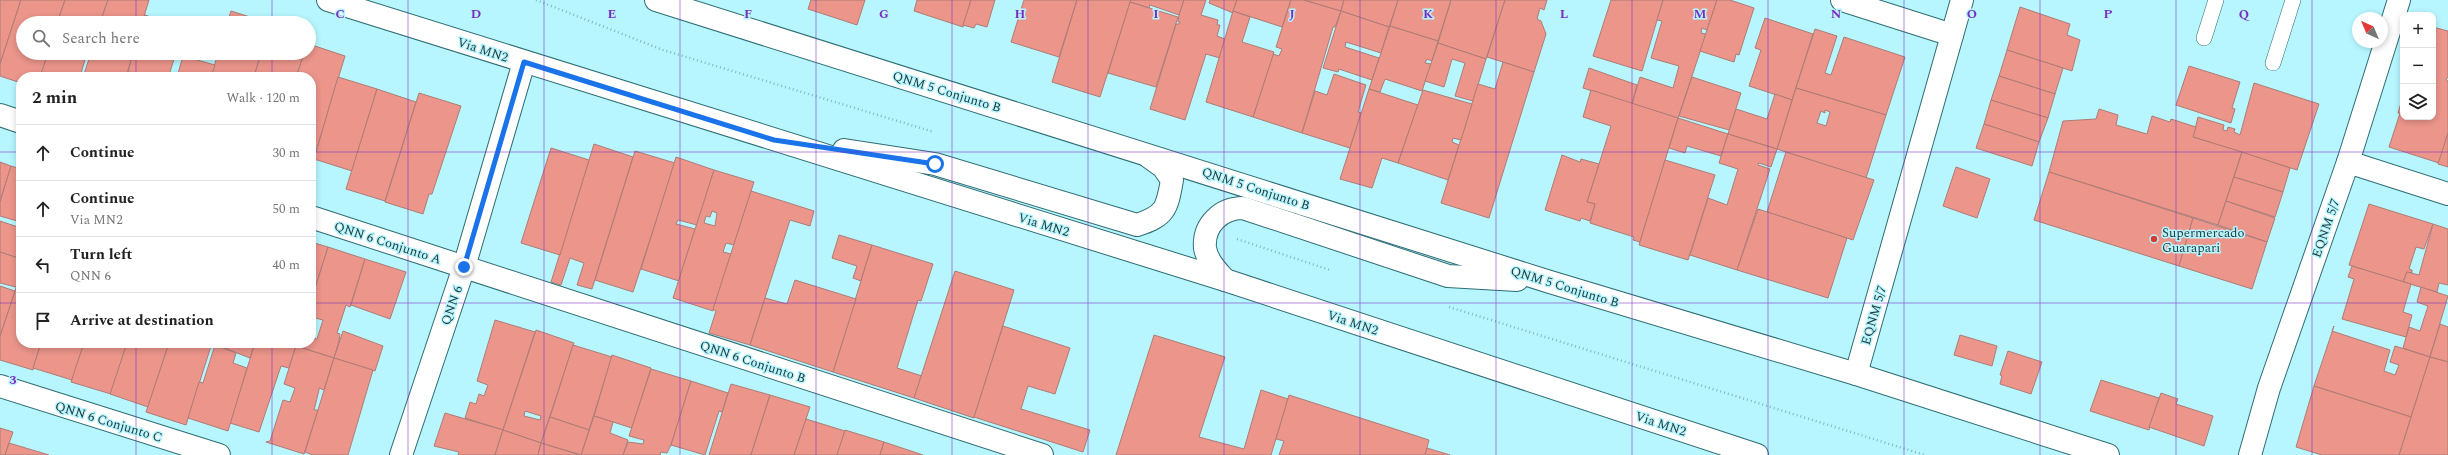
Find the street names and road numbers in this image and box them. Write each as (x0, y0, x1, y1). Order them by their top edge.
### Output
street label: Via MN2 (455, 32, 511, 68)
street label: QNM 5 Conjunto B (890, 66, 1004, 118)
street label: QNM 5 Conjunto B (1199, 162, 1312, 216)
street label: EQNM 5/7 (2307, 196, 2345, 261)
street label: Via MN2 (1016, 208, 1072, 242)
street label: QNN 6 Conjunto A (331, 216, 444, 270)
street label: QNM 5 Conjunto B (1508, 261, 1622, 313)
street label: QNN 6 (436, 282, 468, 328)
street label: EQNM 5/7 (1856, 283, 1892, 348)
street label: Via MN2 (1325, 305, 1381, 341)
street label: QNN 6 Conjunto B (697, 335, 808, 389)
street label: QNN 6 Conjunto C (53, 396, 165, 448)
street label: Via MN2 (1633, 406, 1689, 442)

